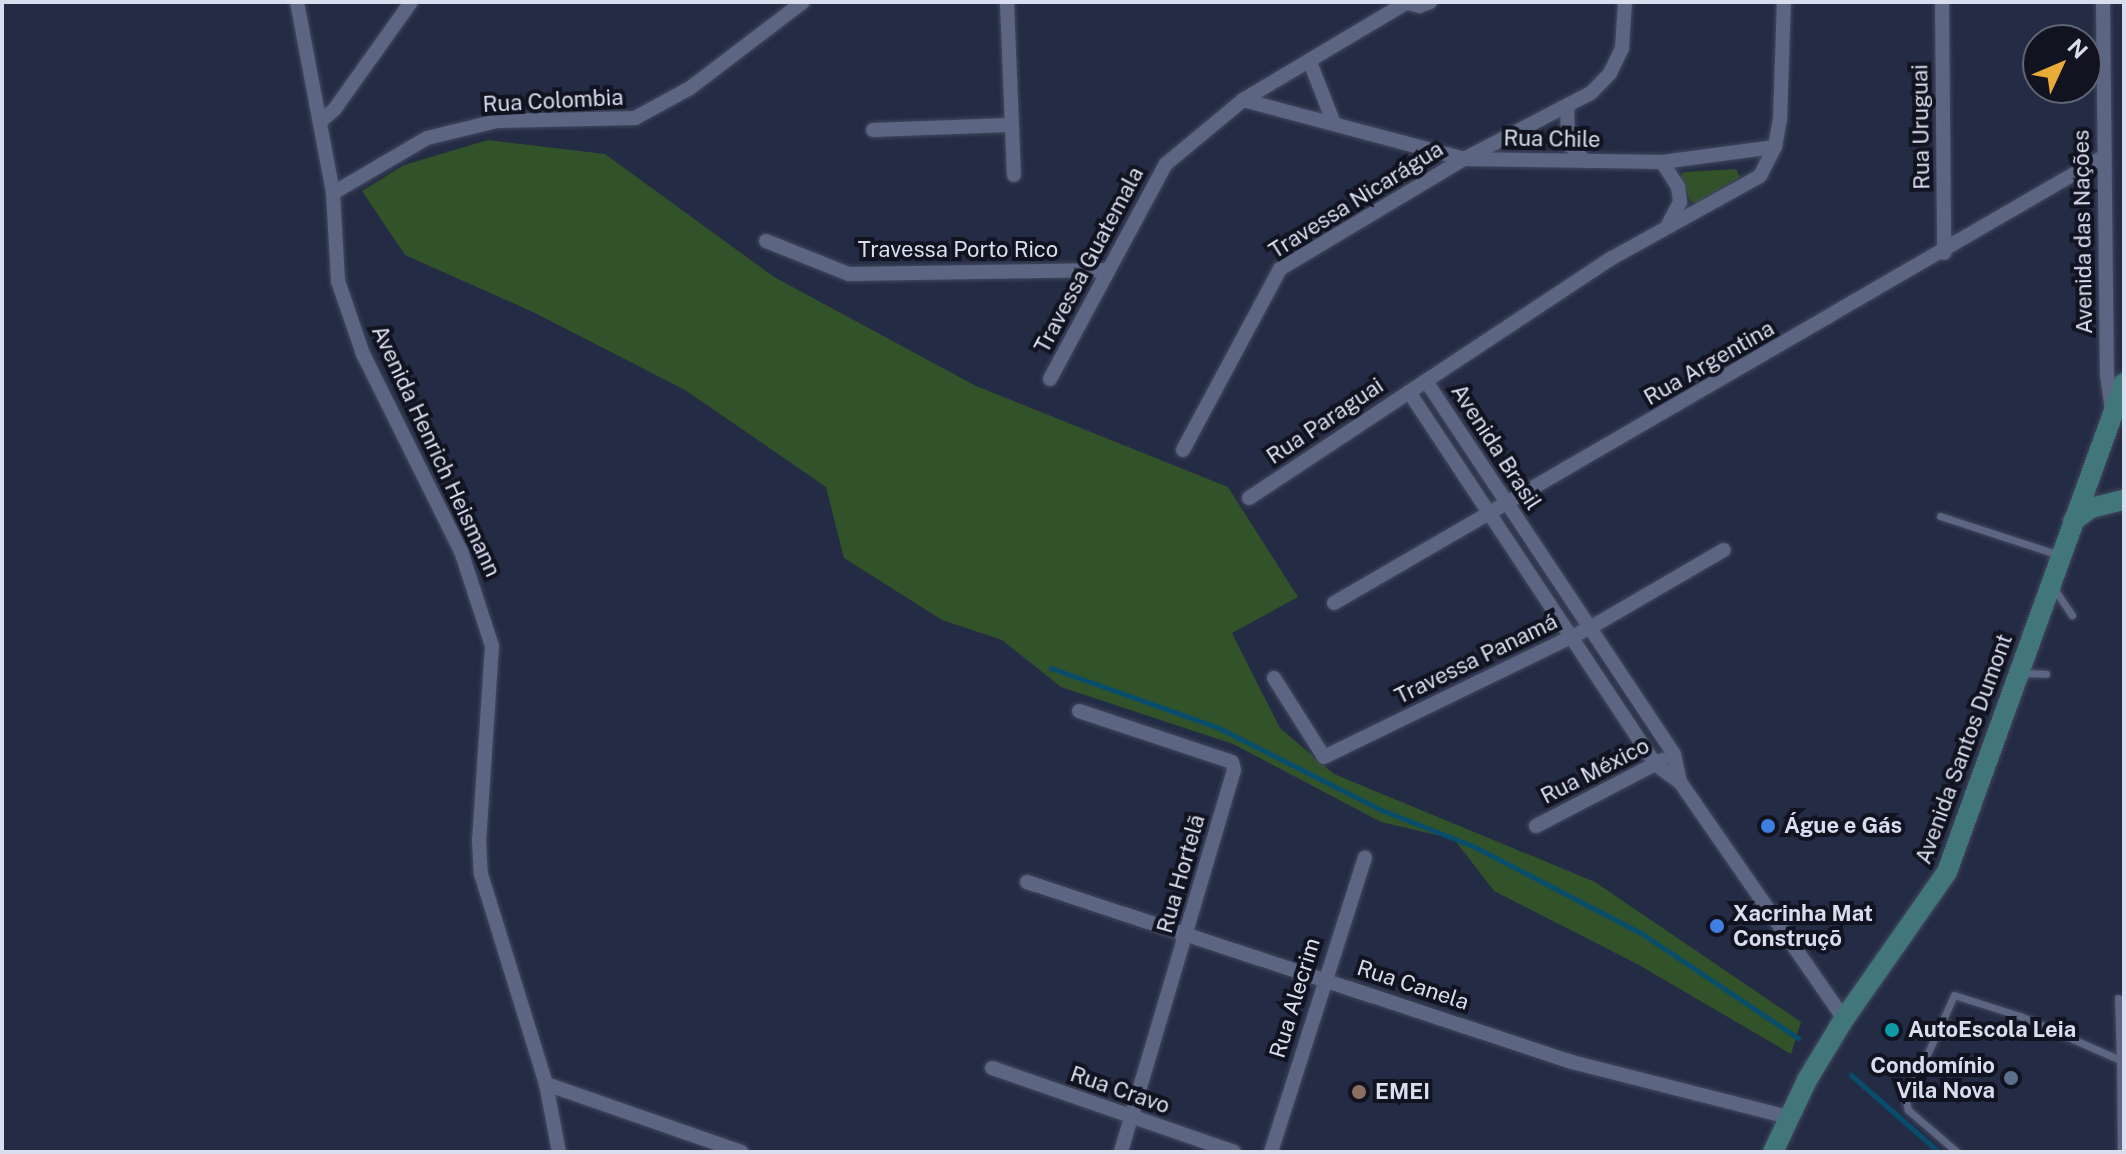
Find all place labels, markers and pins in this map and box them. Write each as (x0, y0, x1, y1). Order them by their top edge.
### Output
place label: Águe e Gás (1784, 813, 1902, 839)
marker: Águe e Gás (1759, 817, 1777, 835)
place label: Xacrinha Mat Construçõ (1733, 900, 1873, 952)
marker: Xacrinha Mat Construçõ (1708, 917, 1726, 935)
place label: AutoEscola Leia (1908, 1017, 2076, 1043)
marker: AutoEscola Leia (1883, 1021, 1901, 1039)
place label: Condomínio Vila Nova (1870, 1052, 1995, 1104)
marker: Condomínio Vila Nova (2002, 1069, 2020, 1087)
place label: EMEI (1375, 1079, 1430, 1105)
marker: EMEI (1350, 1083, 1368, 1101)

